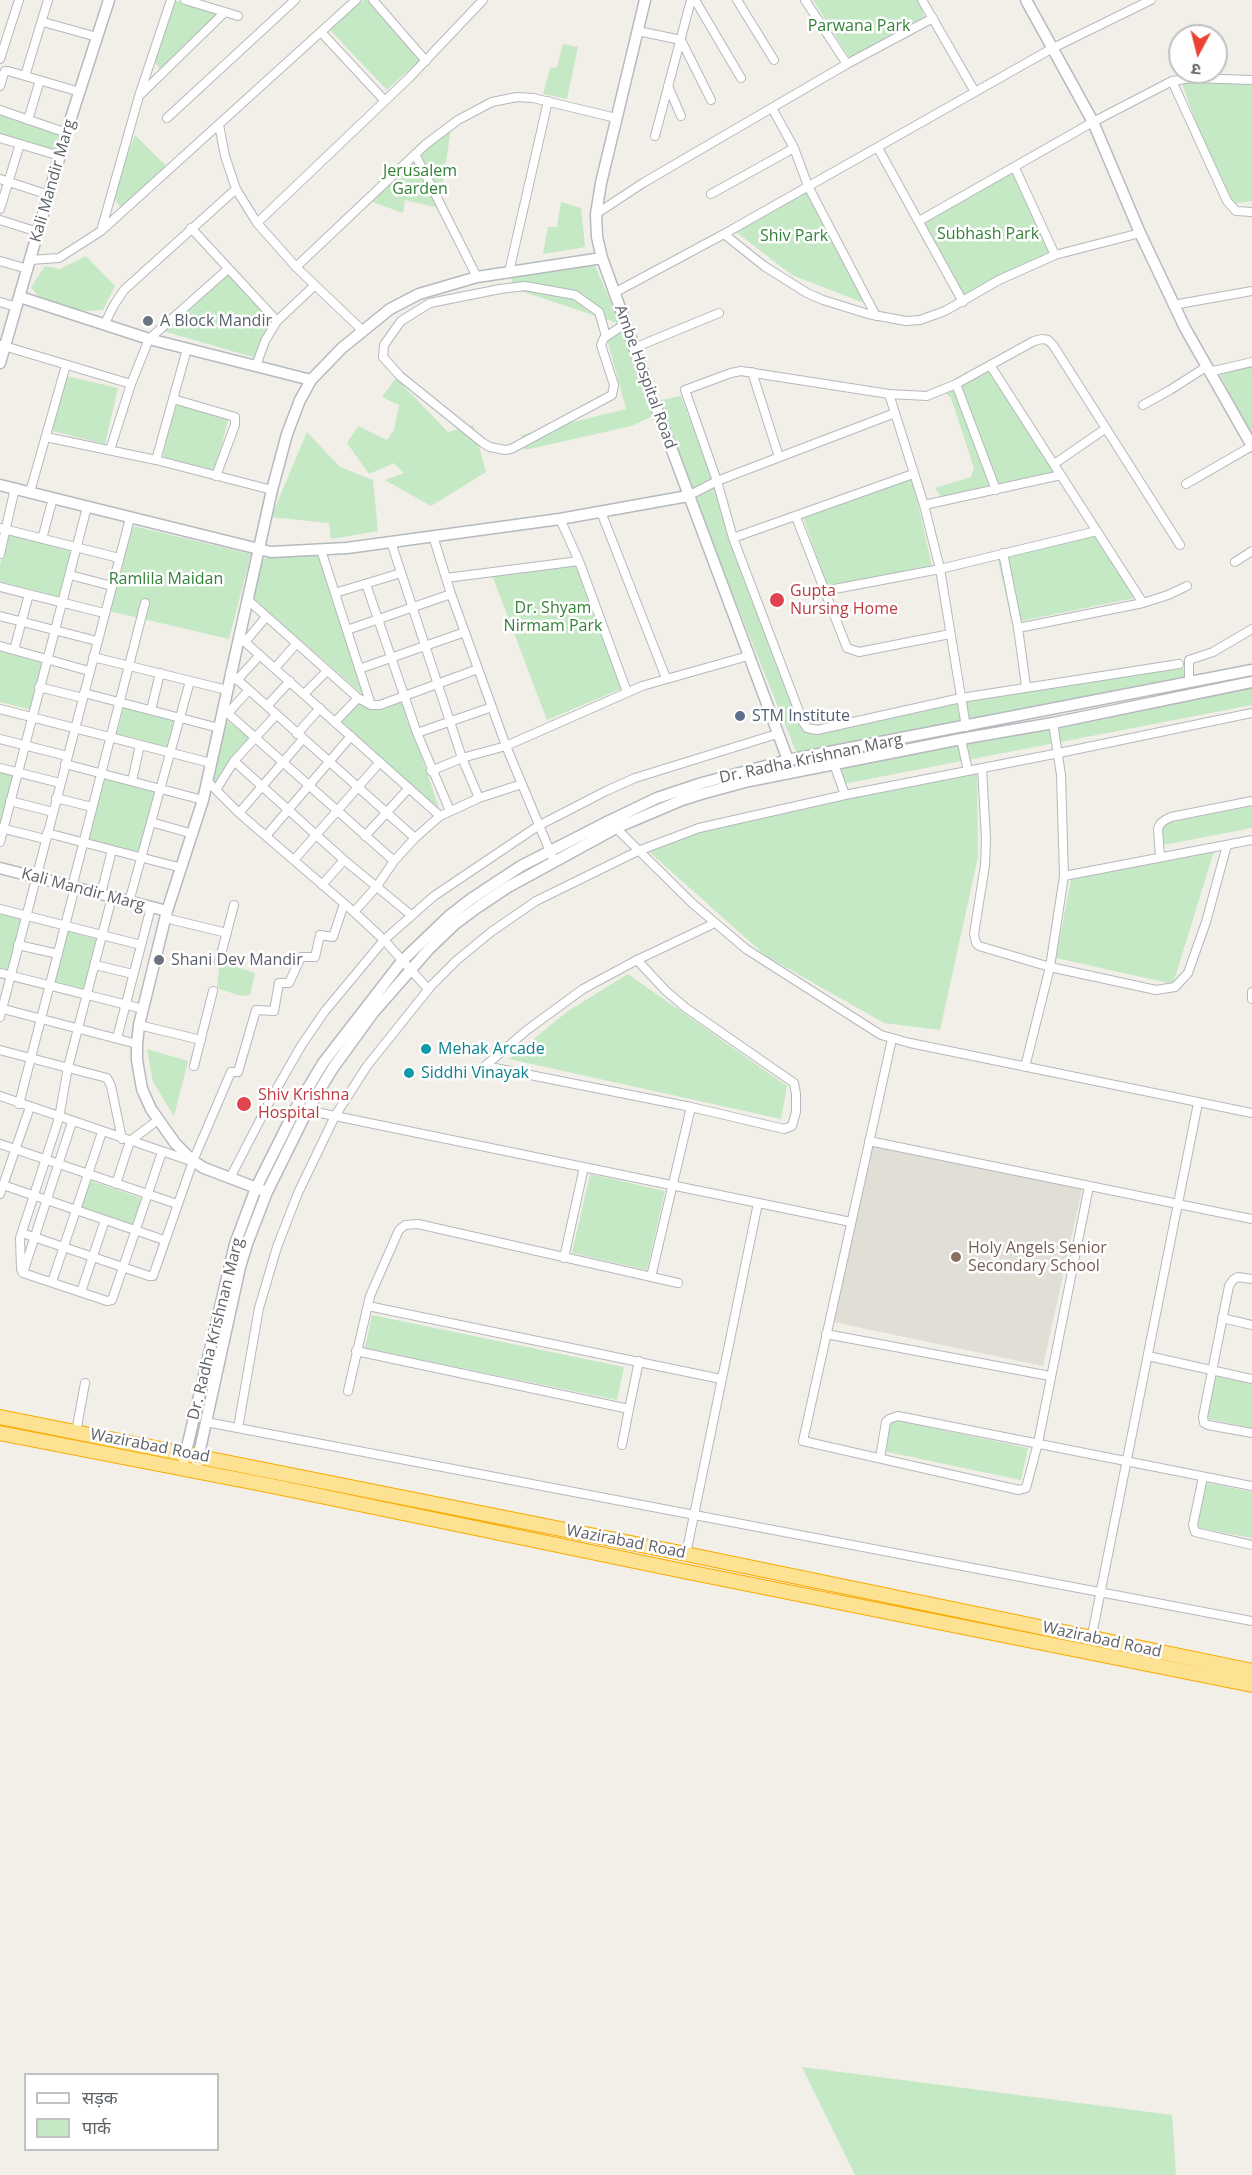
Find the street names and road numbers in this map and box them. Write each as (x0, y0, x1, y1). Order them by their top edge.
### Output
street label: Kali Mandir Marg (26, 117, 80, 245)
street label: Ambe Hospital Road (610, 302, 680, 452)
street label: Dr. Radha Krishnan Marg (718, 730, 904, 788)
street label: Kali Mandir Marg (19, 864, 147, 916)
street label: Dr. Radha Krishnan Marg (184, 1236, 248, 1422)
street label: Wazirabad Road (89, 1425, 211, 1467)
street label: Wazirabad Road (565, 1521, 687, 1563)
street label: Wazirabad Road (1041, 1618, 1163, 1662)

